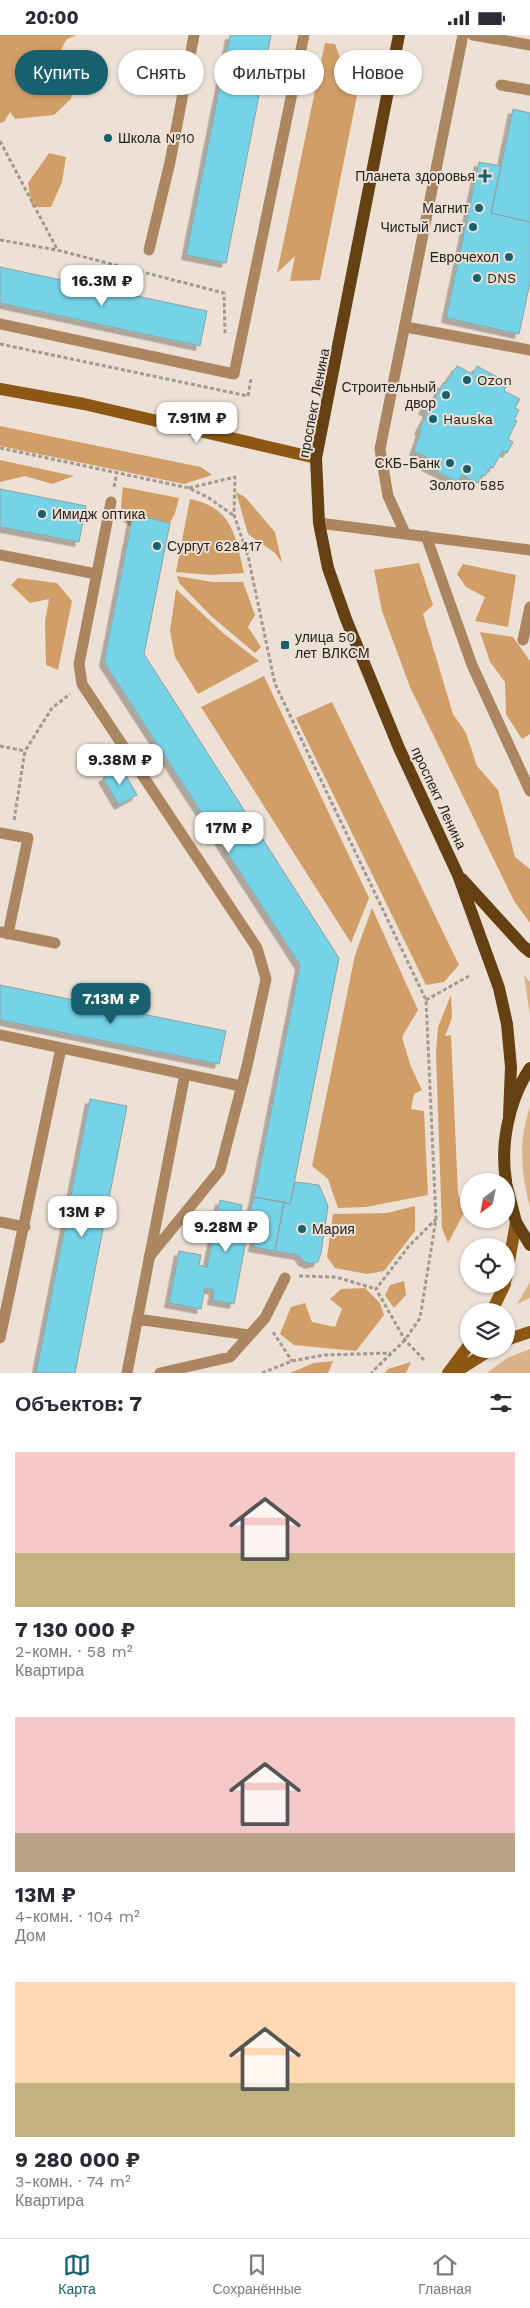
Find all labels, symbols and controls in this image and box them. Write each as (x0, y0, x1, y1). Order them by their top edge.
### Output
text: 20:00 (25, 6, 79, 29)
chip: Купить (15, 50, 108, 95)
chip: Снять (118, 50, 204, 95)
chip: Фильтры (214, 50, 324, 95)
chip: Новое (334, 50, 422, 95)
place label: Школа №10 (118, 130, 195, 146)
marker: Школа №10 (102, 132, 114, 144)
place label: Планета здоровья (355, 168, 475, 184)
marker: Планета здоровья (479, 170, 491, 182)
place label: Магнит (422, 200, 470, 216)
marker: Магнит (473, 202, 485, 214)
place label: Чистый лист (380, 219, 464, 235)
marker: Чистый лист (467, 221, 479, 233)
place label: Еврочехол (430, 249, 499, 265)
marker: Еврочехол (503, 251, 515, 263)
pin: 16.3M ₽ (56, 265, 148, 307)
place label: DNS (487, 270, 516, 286)
text: 16.3M ₽ (71, 271, 133, 290)
marker: DNS (471, 272, 483, 284)
street label: проспект Ленина (296, 347, 332, 459)
place label: Ozon (477, 372, 512, 388)
marker: Ozon (461, 374, 473, 386)
place label: Строительный двор (341, 379, 436, 411)
marker: Строительный двор (440, 389, 452, 401)
pin: 7.91M ₽ (151, 401, 243, 444)
text: 7.91M ₽ (167, 408, 227, 427)
place label: Hauska (443, 411, 493, 427)
marker: Hauska (427, 413, 439, 425)
place label: СКБ-Банк (375, 455, 441, 471)
marker: СКБ-Банк (444, 457, 456, 469)
marker: Золото 585 (461, 463, 473, 475)
place label: Золото 585 (429, 477, 505, 493)
place label: Имидж оптика (52, 506, 146, 522)
marker: Имидж оптика (36, 508, 48, 520)
place label: Сургут 628417 (167, 538, 262, 554)
marker: Сургут 628417 (151, 540, 163, 552)
place label: улица 50 лет ВЛКСМ (295, 629, 370, 661)
marker: улица 50 лет ВЛКСМ (279, 639, 291, 651)
pin: 9.38M ₽ (74, 743, 166, 786)
street label: проспект Ленина (408, 744, 470, 852)
text: 9.38M ₽ (88, 750, 152, 769)
pin: 17M ₽ (194, 811, 264, 854)
text: 17M ₽ (206, 818, 252, 837)
pin: 7.13M ₽ (65, 983, 157, 1025)
text: 7.13M ₽ (82, 989, 140, 1008)
north arrow (460, 1173, 515, 1227)
map controls (460, 1173, 515, 1358)
pin: 13M ₽ (47, 1195, 117, 1238)
text: 13M ₽ (59, 1202, 105, 1221)
pin: 9.28M ₽ (180, 1211, 272, 1253)
text: 9.28M ₽ (194, 1217, 258, 1236)
place label: Мария (312, 1221, 355, 1237)
marker: Мария (296, 1223, 308, 1235)
button: locate (460, 1238, 515, 1293)
button: layers (460, 1303, 515, 1358)
icon: filters (487, 1389, 515, 1417)
text: Объектов: 7 (15, 1391, 142, 1416)
icon: home (220, 1484, 310, 1574)
text: 7 130 000 ₽ (15, 1617, 135, 1642)
text: 2-комн. · 58 m² (15, 1642, 133, 1661)
text: Квартира (15, 1661, 84, 1680)
icon: home (220, 1749, 310, 1839)
text: 13M ₽ (15, 1882, 76, 1907)
text: 4-комн. · 104 m² (15, 1907, 140, 1926)
text: Дом (15, 1926, 46, 1945)
icon: home (220, 2014, 310, 2104)
text: 9 280 000 ₽ (15, 2147, 140, 2172)
text: 3-комн. · 74 m² (15, 2172, 131, 2191)
text: Квартира (15, 2191, 84, 2210)
tab: Карта (58, 2251, 96, 2297)
tab: Сохранённые (213, 2251, 302, 2297)
tab: Главная (418, 2251, 472, 2297)

